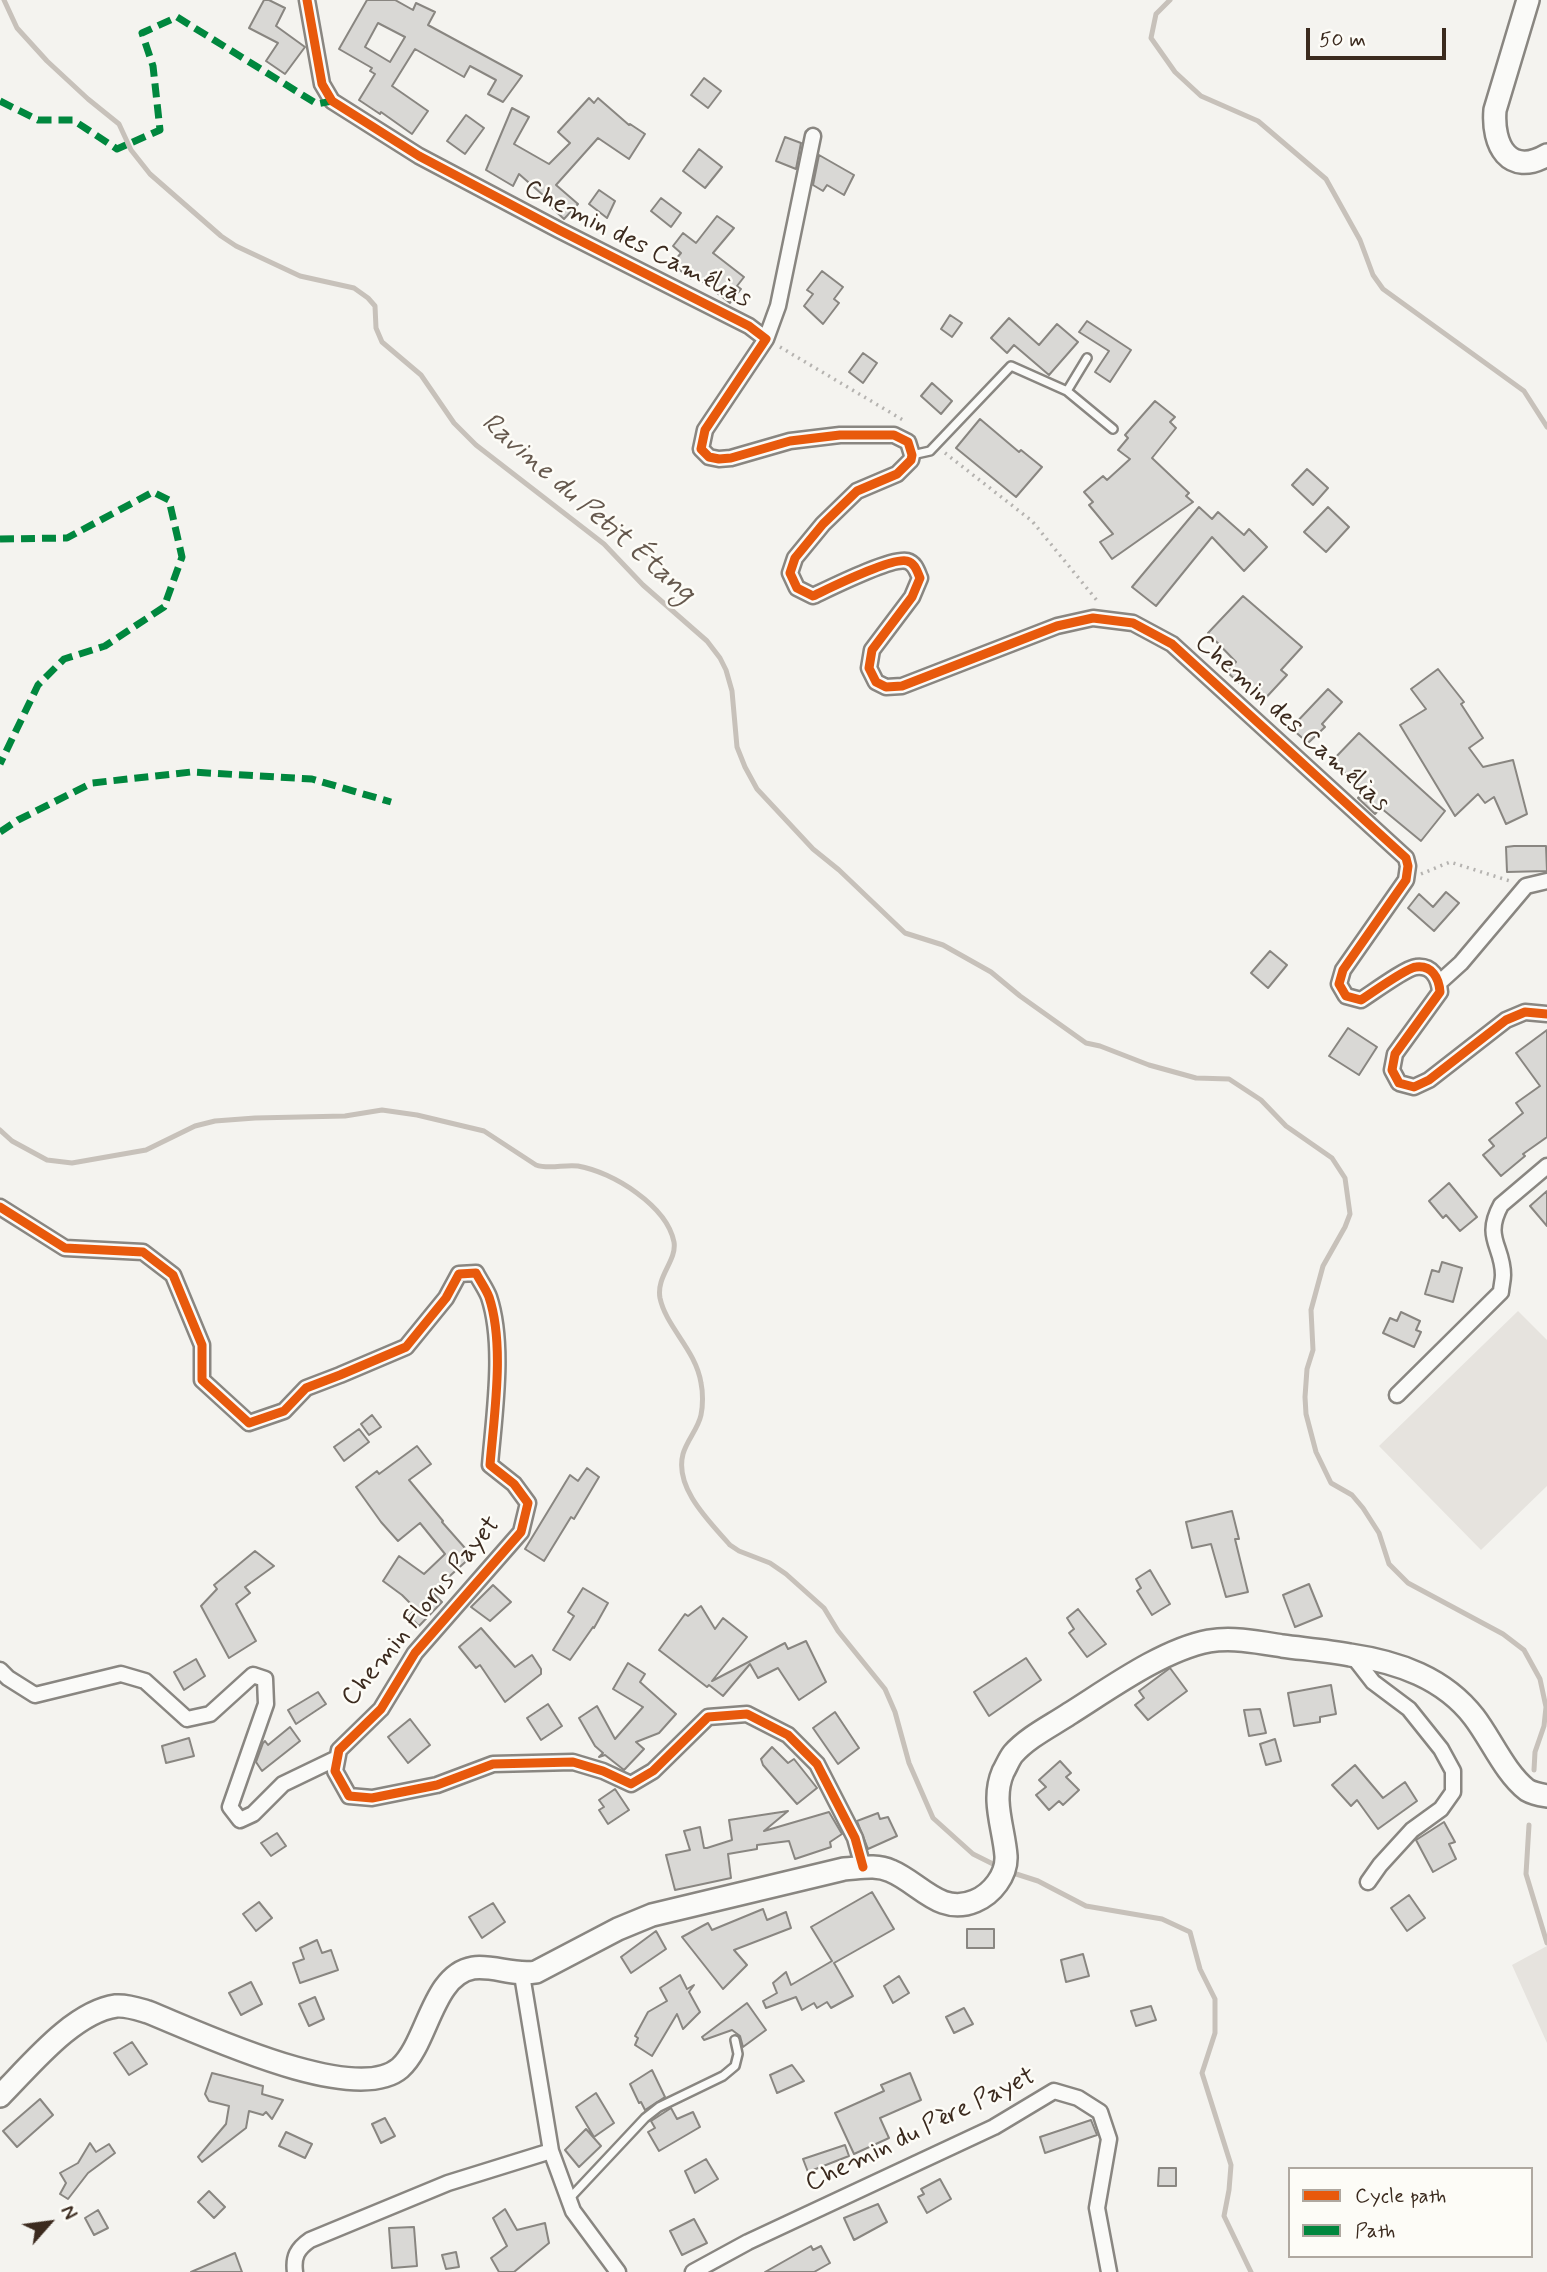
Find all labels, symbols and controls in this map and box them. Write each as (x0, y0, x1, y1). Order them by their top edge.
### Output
scale bar (1309, 14, 1449, 58)
text: 50 m (1319, 26, 1366, 54)
street label: Chemin des Camélias (518, 174, 756, 316)
water label: Ravine du Petit Étang (473, 407, 701, 611)
street label: Chemin des Camélias (1187, 628, 1395, 820)
street label: Chemin Florus Payet (336, 1511, 508, 1713)
street label: Chemin du Père Payet (801, 2062, 1041, 2200)
legend (1288, 2167, 1533, 2258)
text: Cycle path (1355, 2182, 1446, 2210)
north arrow (14, 2188, 84, 2258)
text: N (54, 2201, 82, 2224)
text: Path (1355, 2217, 1395, 2245)

